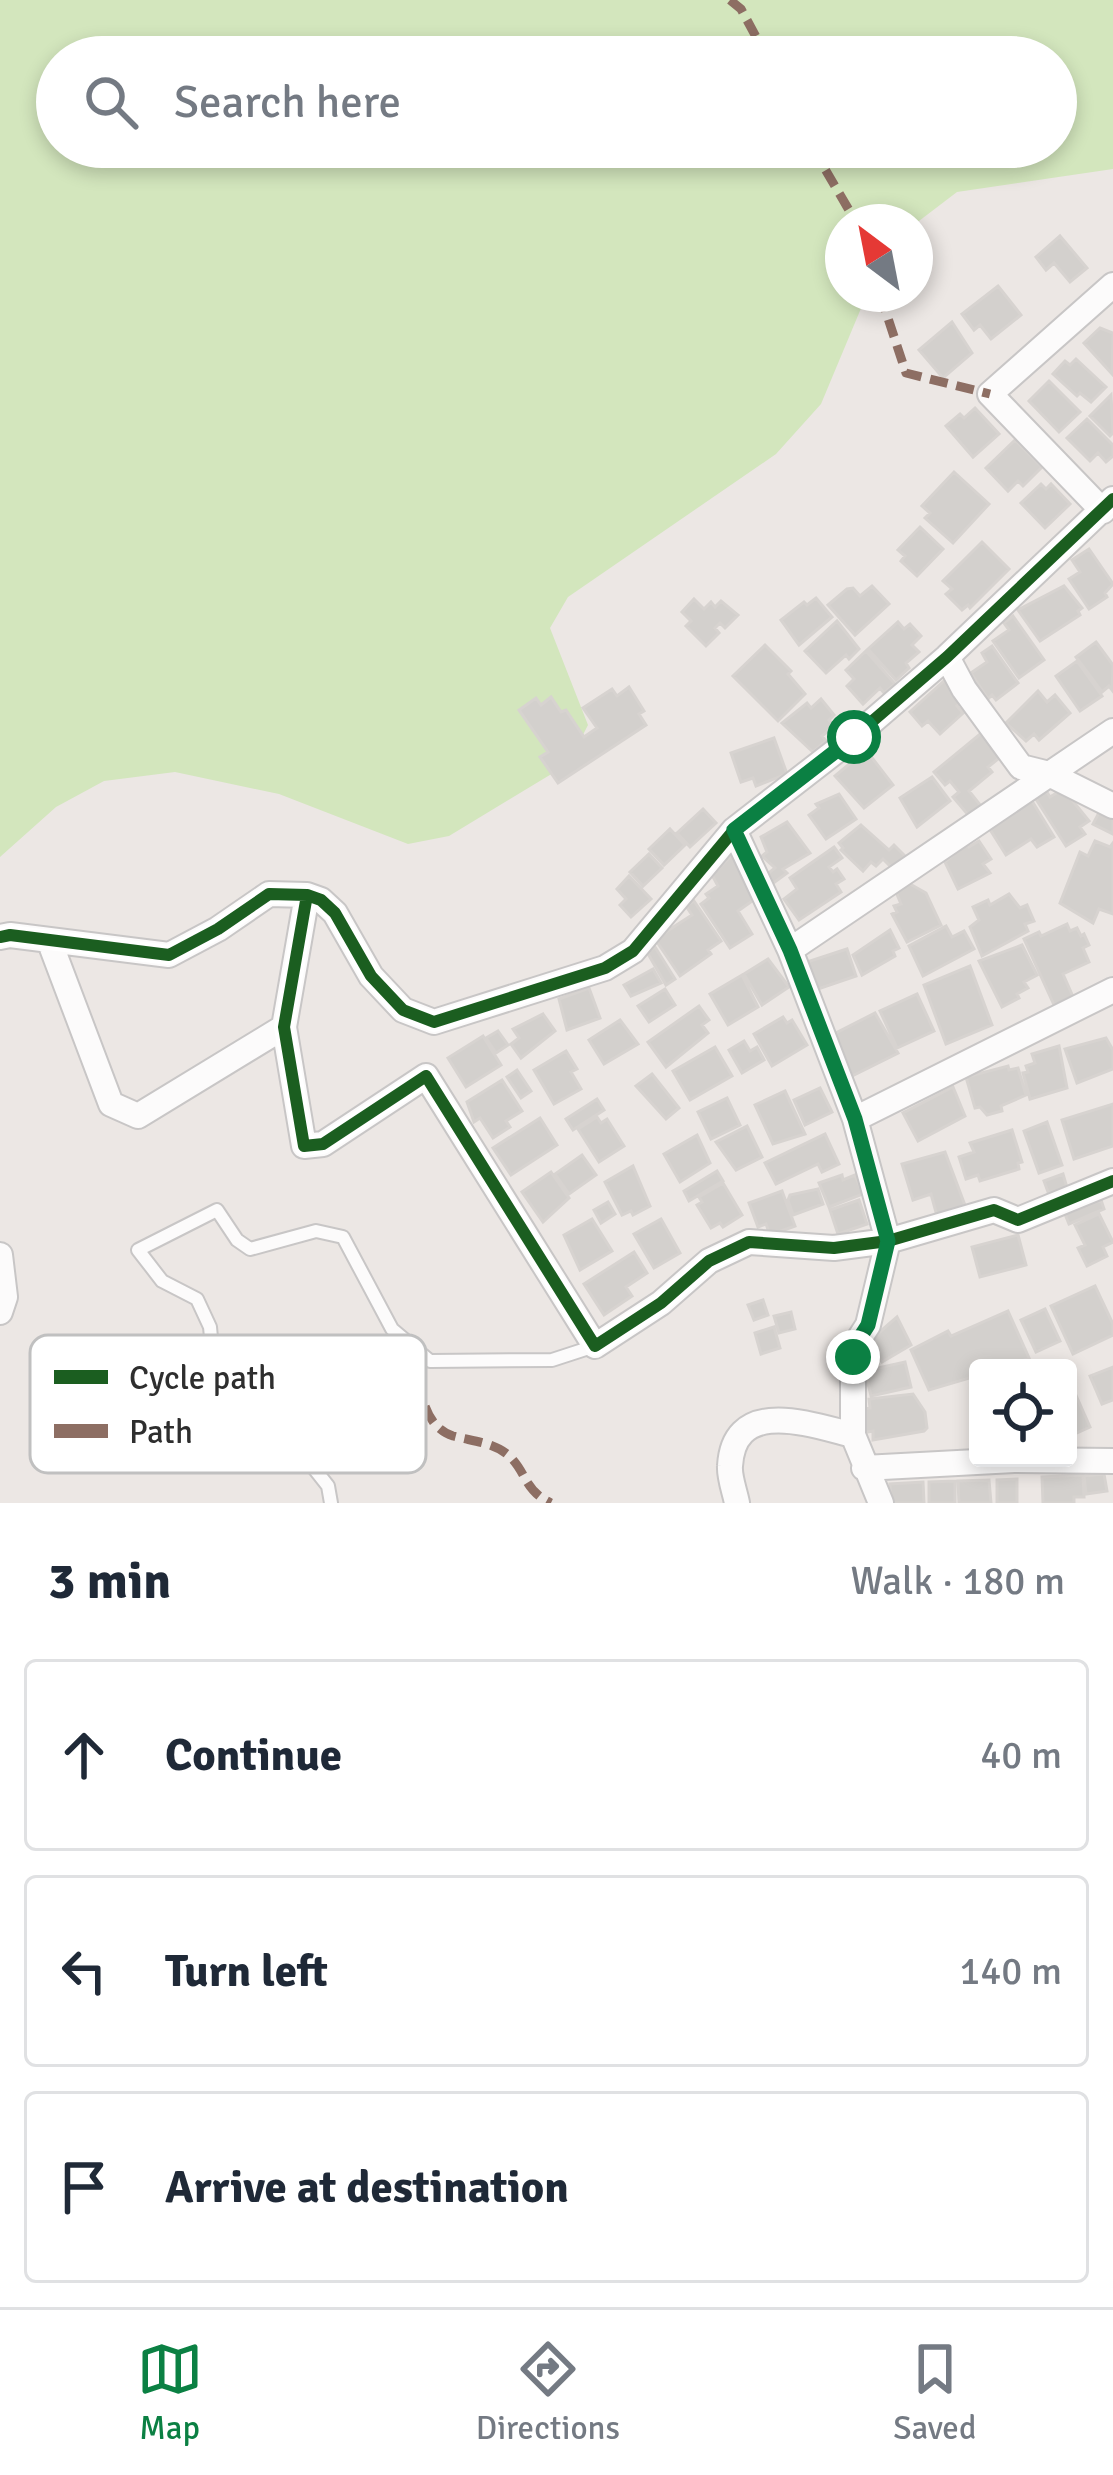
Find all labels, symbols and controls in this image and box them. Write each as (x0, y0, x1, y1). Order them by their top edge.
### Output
search box (36, 36, 1077, 168)
icon: search (78, 69, 144, 135)
text: Search here (174, 75, 401, 130)
north arrow (825, 204, 933, 312)
route start (827, 710, 881, 764)
route end (826, 1330, 880, 1384)
legend (30, 1335, 426, 1473)
text: Cycle path (129, 1358, 276, 1399)
map controls (969, 1359, 1077, 1467)
button: locate (969, 1359, 1077, 1467)
text: Path (129, 1412, 193, 1453)
text: 3 min (48, 1550, 171, 1613)
text: Walk · 180 m (851, 1557, 1065, 1605)
icon: ahead (51, 1722, 117, 1788)
text: Continue (165, 1728, 342, 1783)
text: 40 m (980, 1731, 1062, 1779)
icon: left (51, 1938, 117, 2004)
text: Turn left (165, 1944, 328, 1999)
text: 140 m (959, 1947, 1062, 1995)
icon: arrive (51, 2154, 117, 2220)
text: Arrive at destination (165, 2160, 569, 2215)
tab: Map (137, 2336, 203, 2449)
tab: Directions (476, 2336, 620, 2449)
tab: Saved (893, 2336, 976, 2449)

